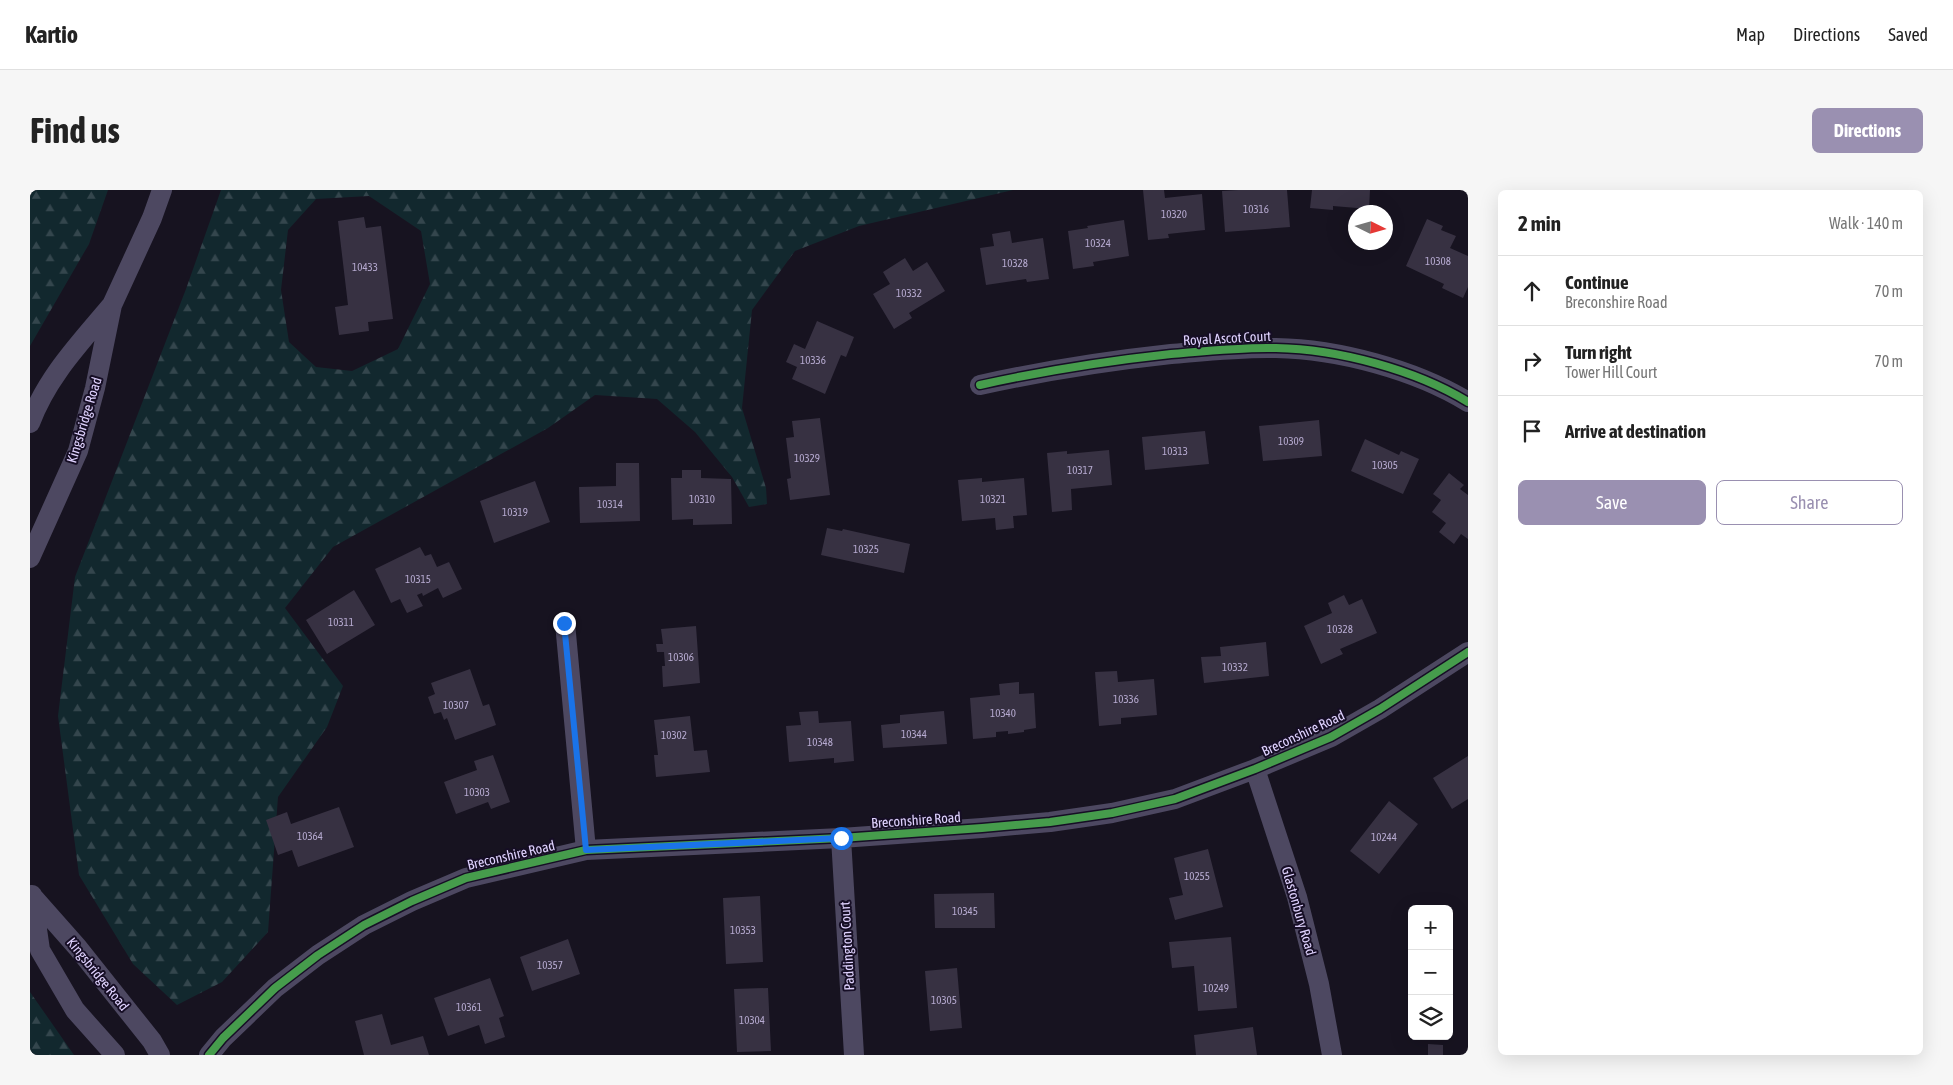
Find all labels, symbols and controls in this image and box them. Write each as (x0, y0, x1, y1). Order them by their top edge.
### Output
text: Kartio (25, 21, 78, 48)
text: Map (1736, 24, 1765, 45)
text: Directions (1793, 24, 1860, 45)
text: Saved (1888, 24, 1928, 45)
button: Directions (1812, 108, 1923, 153)
text: Find us (30, 110, 120, 150)
house number: 10316 (1243, 203, 1269, 215)
north arrow (1348, 205, 1393, 250)
house number: 10320 (1161, 208, 1187, 220)
text: 2 min (1518, 211, 1561, 235)
text: Walk · 140 m (1829, 214, 1903, 232)
house number: 10324 (1085, 237, 1111, 249)
house number: 10308 (1425, 255, 1451, 267)
house number: 10328 (1002, 257, 1028, 269)
house number: 10433 (352, 261, 378, 273)
text: Continue (1565, 271, 1629, 293)
icon: ahead (1518, 277, 1546, 305)
text: 70 m (1874, 282, 1903, 300)
house number: 10332 (896, 287, 922, 299)
text: Breconshire Road (1565, 293, 1668, 311)
street label: Royal Ascot Court (1182, 328, 1272, 348)
text: Turn right (1565, 341, 1632, 363)
icon: right (1518, 347, 1546, 375)
text: 70 m (1874, 352, 1903, 370)
house number: 10336 (800, 354, 826, 366)
text: Tower Hill Court (1565, 363, 1657, 381)
street label: Kingsbridge Road (63, 375, 105, 465)
icon: arrive (1518, 417, 1546, 445)
text: Arrive at destination (1565, 420, 1706, 442)
house number: 10309 (1278, 435, 1304, 447)
house number: 10313 (1162, 445, 1188, 457)
house number: 10329 (794, 452, 820, 464)
house number: 10305 (1372, 459, 1398, 471)
house number: 10317 (1067, 464, 1093, 476)
button: Save (1518, 480, 1706, 525)
button: Share (1716, 480, 1903, 525)
house number: 10310 (689, 493, 715, 505)
house number: 10321 (980, 493, 1006, 505)
house number: 10314 (597, 498, 623, 510)
house number: 10319 (502, 506, 528, 518)
house number: 10325 (853, 543, 879, 555)
house number: 10315 (405, 573, 431, 585)
route end (553, 612, 576, 635)
house number: 10311 (328, 616, 354, 628)
house number: 10328 (1327, 623, 1353, 635)
house number: 10306 (668, 651, 694, 663)
house number: 10332 (1222, 661, 1248, 673)
house number: 10336 (1113, 693, 1139, 705)
house number: 10307 (443, 699, 469, 711)
house number: 10340 (990, 707, 1016, 719)
street label: Breconshire Road (1259, 707, 1347, 759)
house number: 10344 (901, 728, 927, 740)
house number: 10302 (661, 729, 687, 741)
house number: 10348 (807, 736, 833, 748)
house number: 10303 (464, 786, 490, 798)
street label: Breconshire Road (871, 809, 961, 831)
route start (830, 827, 853, 850)
house number: 10364 (297, 830, 323, 842)
house number: 10244 (1371, 831, 1397, 843)
street label: Breconshire Road (466, 837, 556, 873)
street label: Glastonbury Road (1279, 865, 1319, 957)
house number: 10255 (1184, 870, 1210, 882)
street label: Paddington Court (837, 901, 857, 991)
house number: 10345 (952, 905, 978, 917)
map controls (1408, 905, 1453, 1040)
button: + (1408, 905, 1453, 950)
house number: 10353 (730, 924, 756, 936)
street label: Kingsbridge Road (64, 934, 132, 1014)
button: − (1408, 950, 1453, 995)
house number: 10357 (537, 959, 563, 971)
house number: 10249 (1203, 982, 1229, 994)
house number: 10305 (931, 994, 957, 1006)
button: layers (1408, 995, 1453, 1040)
house number: 10361 (456, 1001, 482, 1013)
house number: 10304 (739, 1014, 765, 1026)

